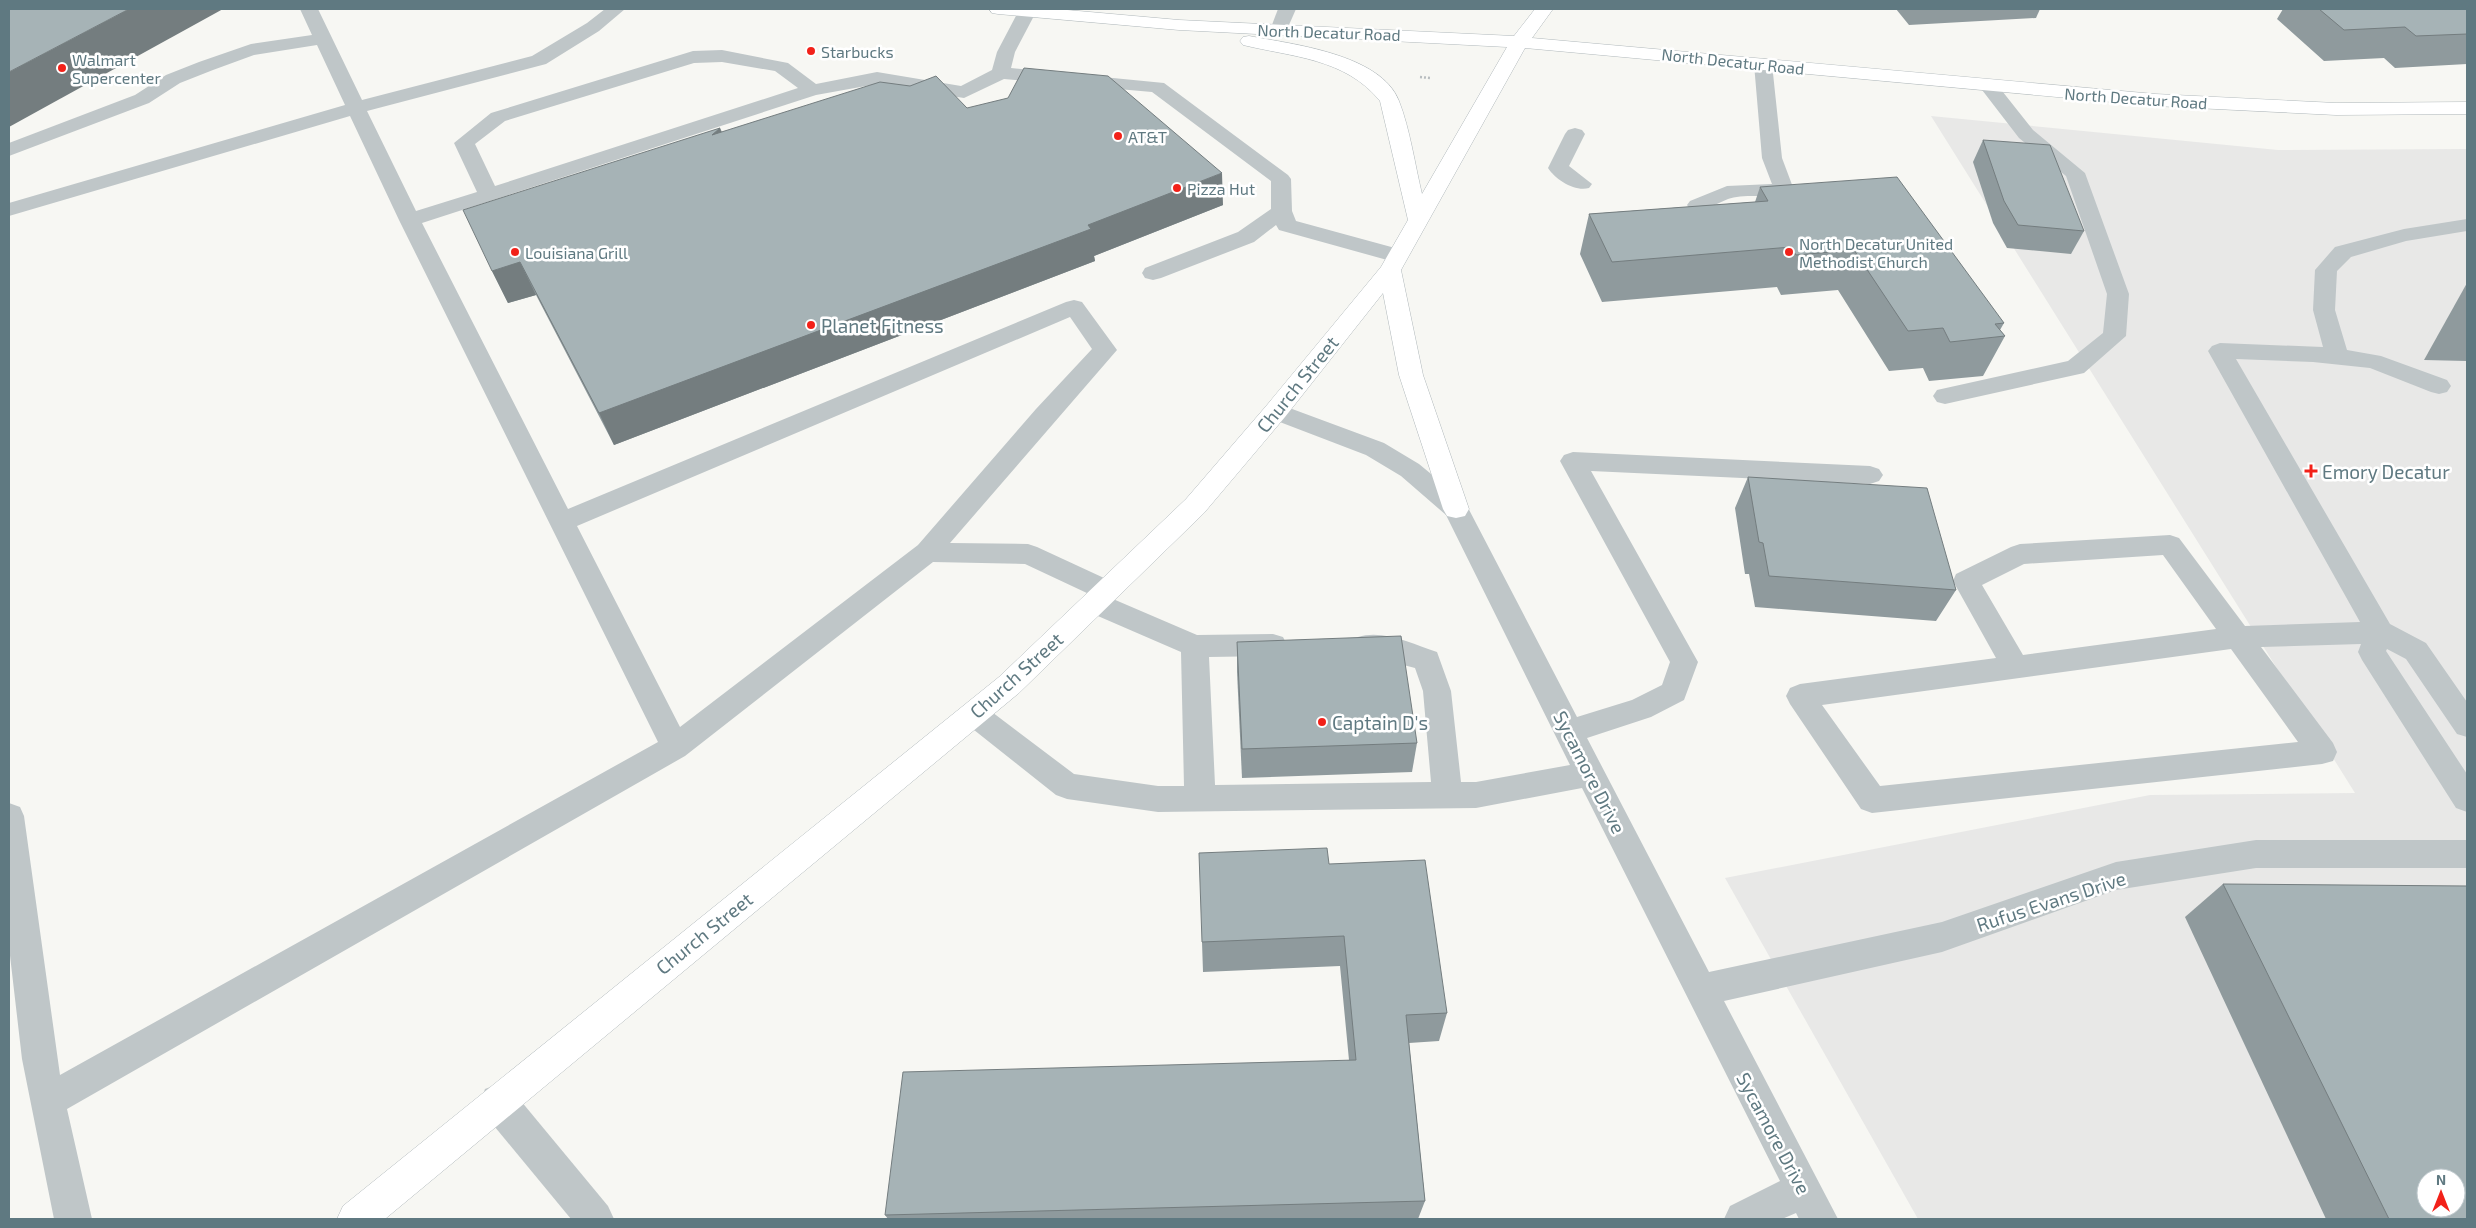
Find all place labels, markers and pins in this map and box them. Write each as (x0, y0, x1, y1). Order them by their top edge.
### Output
place label: Starbucks (821, 42, 894, 61)
marker: Starbucks (805, 45, 817, 57)
place label: Walmart Supercenter (72, 50, 161, 87)
marker: Walmart Supercenter (56, 62, 68, 74)
place label: AT&T (1128, 127, 1167, 146)
marker: AT&T (1112, 130, 1124, 142)
place label: Pizza Hut (1187, 179, 1255, 198)
marker: Pizza Hut (1171, 182, 1183, 194)
place label: North Decatur United Methodist Church (1799, 234, 1953, 271)
place label: Louisiana Grill (525, 243, 628, 262)
marker: Louisiana Grill (509, 246, 521, 258)
marker: North Decatur United Methodist Church (1783, 246, 1795, 258)
place label: Planet Fitness (821, 314, 944, 337)
marker: Planet Fitness (805, 319, 817, 331)
place label: Emory Decatur (2322, 460, 2450, 483)
marker: Emory Decatur (2304, 464, 2318, 478)
place label: Captain D's (1332, 711, 1428, 734)
marker: Captain D's (1316, 716, 1328, 728)

